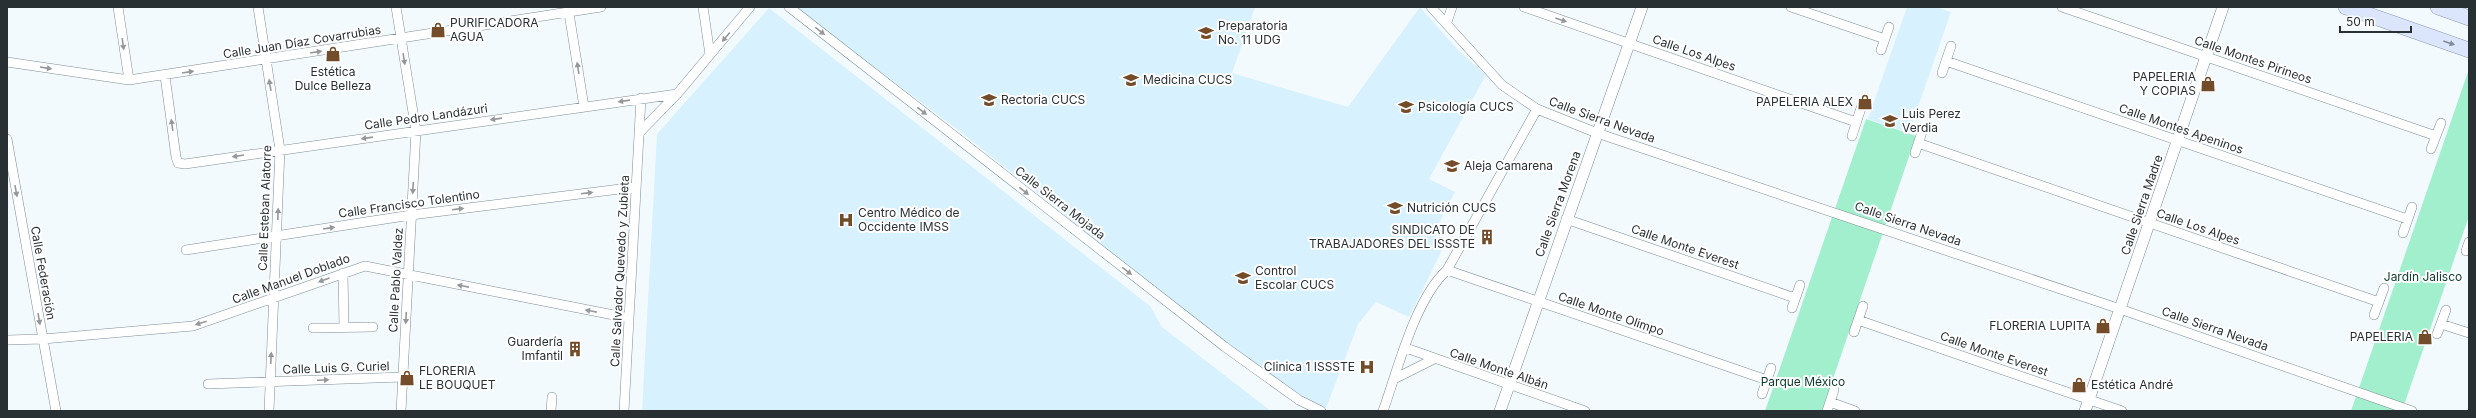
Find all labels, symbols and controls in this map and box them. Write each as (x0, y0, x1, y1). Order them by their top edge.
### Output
scale bar (2340, 8, 2411, 34)
text: 50 m (2346, 14, 2375, 29)
place label: PURIFICADORA AGUA (450, 15, 539, 44)
one-way arrow (1555, 17, 1567, 23)
place label: Preparatoria No. 11 UDG (1218, 18, 1288, 47)
shop icon: PURIFICADORA AGUA (429, 21, 447, 39)
street label: Calle Juan Díaz Covarrubias (222, 22, 382, 61)
school or university icon: Preparatoria No. 11 UDG (1197, 24, 1215, 42)
one-way arrow (814, 27, 825, 35)
street label: Calle Los Alpes (1650, 31, 1738, 74)
one-way arrow (721, 32, 730, 42)
street label: Calle Montes Pirineos (2193, 32, 2314, 87)
one-way arrow (120, 38, 126, 50)
one-way arrow (2443, 40, 2455, 46)
shop icon: Estética Dulce Belleza (324, 45, 342, 63)
one-way arrow (310, 49, 323, 55)
one-way arrow (401, 53, 407, 65)
one-way arrow (575, 62, 581, 74)
place label: Estética Dulce Belleza (295, 64, 371, 93)
one-way arrow (39, 65, 52, 71)
one-way arrow (182, 69, 194, 75)
place label: PAPELERIA Y COPIAS (2133, 69, 2196, 98)
school or university icon: Medicina CUCS (1122, 71, 1140, 89)
place label: Medicina CUCS (1143, 72, 1233, 87)
shop icon: PAPELERIA Y COPIAS (2199, 75, 2217, 93)
one-way arrow (267, 79, 273, 91)
school or university icon: Rectoria CUCS (980, 91, 998, 109)
place label: Rectoria CUCS (1001, 92, 1086, 107)
street label: Calle Sierra Nevada (1547, 93, 1657, 146)
shop icon: PAPELERIA ALEX (1856, 93, 1874, 111)
place label: PAPELERIA ALEX (1756, 94, 1853, 109)
one-way arrow (618, 98, 630, 104)
school or university icon: Psicología CUCS (1397, 98, 1415, 116)
place label: Psicología CUCS (1418, 99, 1514, 114)
street label: Calle Pedro Landázuri (363, 100, 489, 133)
street label: Calle Montes Apeninos (2117, 100, 2245, 157)
one-way arrow (917, 106, 928, 115)
place label: Luis Perez Verdia (1902, 106, 1961, 135)
school or university icon: Luis Perez Verdia (1881, 112, 1899, 130)
one-way arrow (490, 116, 502, 122)
one-way arrow (169, 119, 175, 131)
one-way arrow (361, 135, 373, 141)
street label: Calle Esteban Alatorre (255, 145, 274, 271)
street label: Calle Sierra Morena (1531, 149, 1584, 259)
one-way arrow (232, 153, 244, 159)
street label: Calle Sierra Madre (2117, 153, 2166, 257)
school or university icon: Aleja Camarena (1443, 157, 1461, 175)
place label: Aleja Camarena (1464, 158, 1553, 173)
street label: Calle Sierra Mojada (1012, 163, 1108, 242)
street label: Calle Salvador Quevedo y Zubieta (607, 175, 632, 367)
one-way arrow (409, 182, 416, 194)
one-way arrow (14, 185, 20, 197)
street label: Calle Francisco Tolentino (337, 186, 480, 221)
one-way arrow (1019, 187, 1030, 196)
one-way arrow (581, 190, 593, 196)
street label: Calle Sierra Nevada (1853, 198, 1964, 249)
school or university icon: Nutrición CUCS (1386, 199, 1404, 217)
place label: Nutrición CUCS (1407, 200, 1497, 215)
place label: Centro Médico de Occidente IMSS (858, 205, 960, 234)
street label: Calle Los Alpes (2154, 205, 2242, 248)
one-way arrow (452, 206, 464, 213)
one-way arrow (274, 208, 281, 220)
hospital icon: Centro Médico de Occidente IMSS (837, 211, 855, 229)
street label: Calle Monte Everest (1629, 221, 1741, 272)
place label: SINDICATO DE TRABAJADORES DEL ISSSTE (1309, 222, 1475, 251)
street label: Calle Federación (28, 225, 59, 321)
one-way arrow (323, 225, 335, 231)
street label: Calle Pablo Valdez (385, 227, 406, 333)
building icon: SINDICATO DE TRABAJADORES DEL ISSSTE (1478, 228, 1496, 246)
street label: Calle Manuel Doblado (230, 250, 352, 307)
place label: Control Escolar CUCS (1255, 263, 1335, 292)
one-way arrow (1122, 267, 1133, 275)
school or university icon: Control Escolar CUCS (1234, 269, 1252, 287)
park label: Jardín Jalisco (2384, 269, 2462, 284)
one-way arrow (317, 278, 329, 284)
one-way arrow (457, 283, 469, 289)
street label: Calle Monte Olimpo (1556, 288, 1666, 339)
street label: Calle Sierra Nevada (2160, 303, 2271, 354)
one-way arrow (585, 307, 597, 313)
one-way arrow (403, 312, 409, 325)
one-way arrow (37, 313, 43, 325)
shop icon: FLORERIA LUPITA (2094, 317, 2112, 335)
place label: FLORERIA LUPITA (1989, 318, 2091, 333)
one-way arrow (195, 320, 207, 326)
street label: Calle Monte Everest (1938, 328, 2050, 379)
shop icon: PAPELERIA (2416, 328, 2434, 346)
place label: PAPELERIA (2350, 329, 2413, 344)
place label: Guardería Imfantil (507, 334, 563, 363)
building icon: Guardería Imfantil (566, 340, 584, 358)
street label: Calle Monte Albán (1448, 345, 1551, 392)
one-way arrow (268, 352, 275, 364)
street label: Calle Luis G. Curiel (282, 358, 390, 377)
hospital icon: Clinica 1 ISSSTE (1358, 358, 1376, 376)
place label: Clinica 1 ISSSTE (1264, 359, 1355, 374)
place label: FLORERIA LE BOUQUET (419, 363, 496, 392)
shop icon: FLORERIA LE BOUQUET (398, 369, 416, 387)
park label: Parque México (1761, 374, 1845, 389)
shop icon: Estética André (2070, 376, 2088, 394)
one-way arrow (317, 377, 330, 383)
place label: Estética André (2091, 377, 2173, 392)

